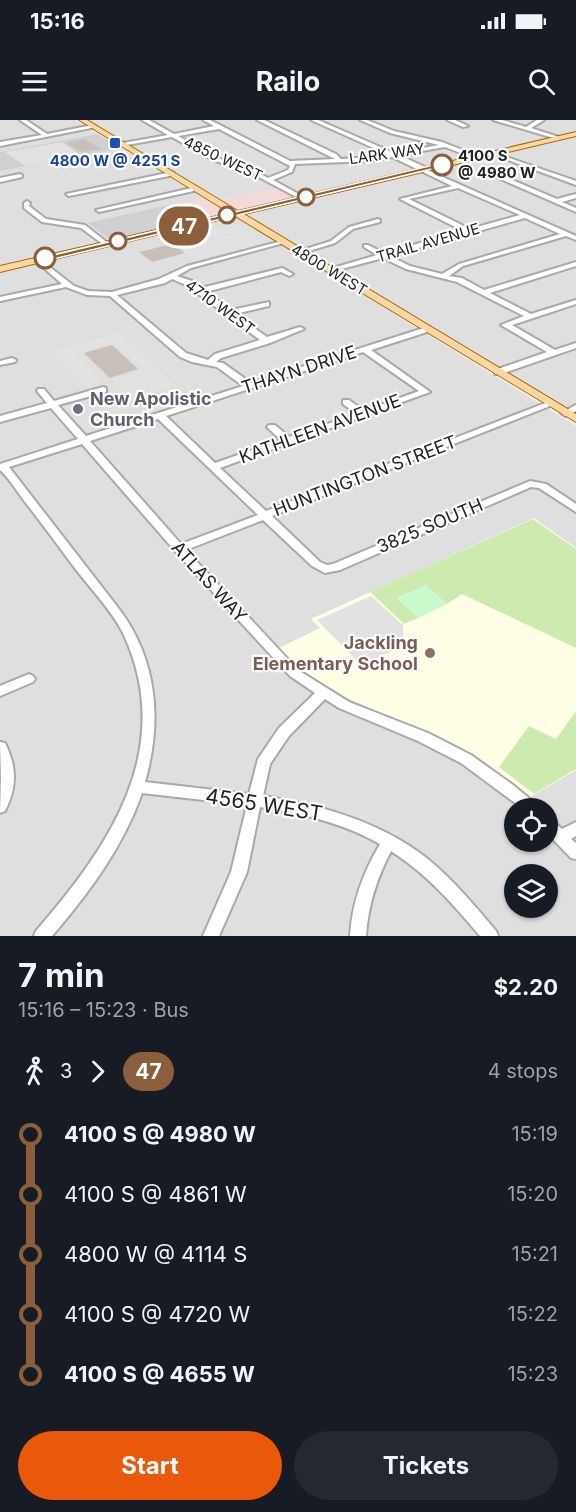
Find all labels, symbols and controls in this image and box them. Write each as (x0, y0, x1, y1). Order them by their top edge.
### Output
text: 15:16 (30, 8, 85, 34)
icon: menu (18, 65, 51, 98)
text: Railo (256, 65, 320, 98)
icon: search (525, 65, 558, 98)
street label: 4850 WEST (181, 132, 266, 185)
marker: 4800 W @ 4251 S (108, 136, 122, 150)
street label: LARK WAY (348, 139, 426, 168)
place label: 4100 S @ 4980 W (458, 146, 536, 182)
place label: 4800 W @ 4251 S (50, 151, 180, 170)
marker: 4100 S @ 4980 W (431, 154, 453, 176)
unlabelled marker (297, 188, 315, 206)
line badge: 47 (157, 206, 211, 246)
unlabelled marker (218, 206, 236, 224)
text: 47 (171, 214, 197, 239)
street label: TRAIL AVENUE (374, 219, 482, 266)
unlabelled marker (109, 232, 127, 250)
street label: 4800 WEST (288, 239, 371, 300)
unlabelled marker (34, 247, 56, 269)
street label: 4710 WEST (182, 275, 259, 338)
street label: THAYN DRIVE (239, 341, 359, 398)
place label: New Apolistic Church (90, 388, 211, 430)
street label: KATHLEEN AVENUE (236, 389, 404, 468)
marker: New Apolistic Church (71, 402, 85, 416)
street label: HUNTINGTON STREET (270, 431, 459, 520)
street label: 3825 SOUTH (374, 494, 486, 557)
street label: ATLAS WAY (168, 537, 251, 626)
place label: Jackling Elementary School (253, 632, 418, 674)
marker: Jackling Elementary School (423, 646, 437, 660)
street label: 4565 WEST (204, 783, 324, 826)
map controls (504, 798, 558, 918)
button: locate (504, 798, 558, 852)
button: layers (504, 864, 558, 918)
text: 7 min (18, 955, 105, 995)
text: $2.20 (494, 974, 558, 1000)
text: 15:16 – 15:23 · Bus (18, 998, 189, 1022)
icon: walk (18, 1055, 51, 1088)
icon: forward (81, 1055, 114, 1088)
text: 3 (60, 1059, 72, 1083)
text: 47 (135, 1059, 162, 1084)
text: 4 stops (488, 1059, 558, 1083)
text: 4100 S @ 4980 W (64, 1121, 256, 1147)
text: 15:19 (511, 1122, 558, 1146)
text: 4100 S @ 4861 W (64, 1181, 247, 1207)
text: 15:20 (507, 1182, 558, 1206)
text: 4800 W @ 4114 S (64, 1241, 247, 1267)
text: 15:21 (512, 1242, 558, 1266)
text: 4100 S @ 4720 W (64, 1301, 250, 1327)
text: 15:22 (508, 1302, 558, 1326)
text: 4100 S @ 4655 W (64, 1361, 255, 1387)
text: 15:23 (507, 1362, 558, 1386)
button: Start (18, 1431, 282, 1500)
button: Tickets (294, 1431, 558, 1500)

